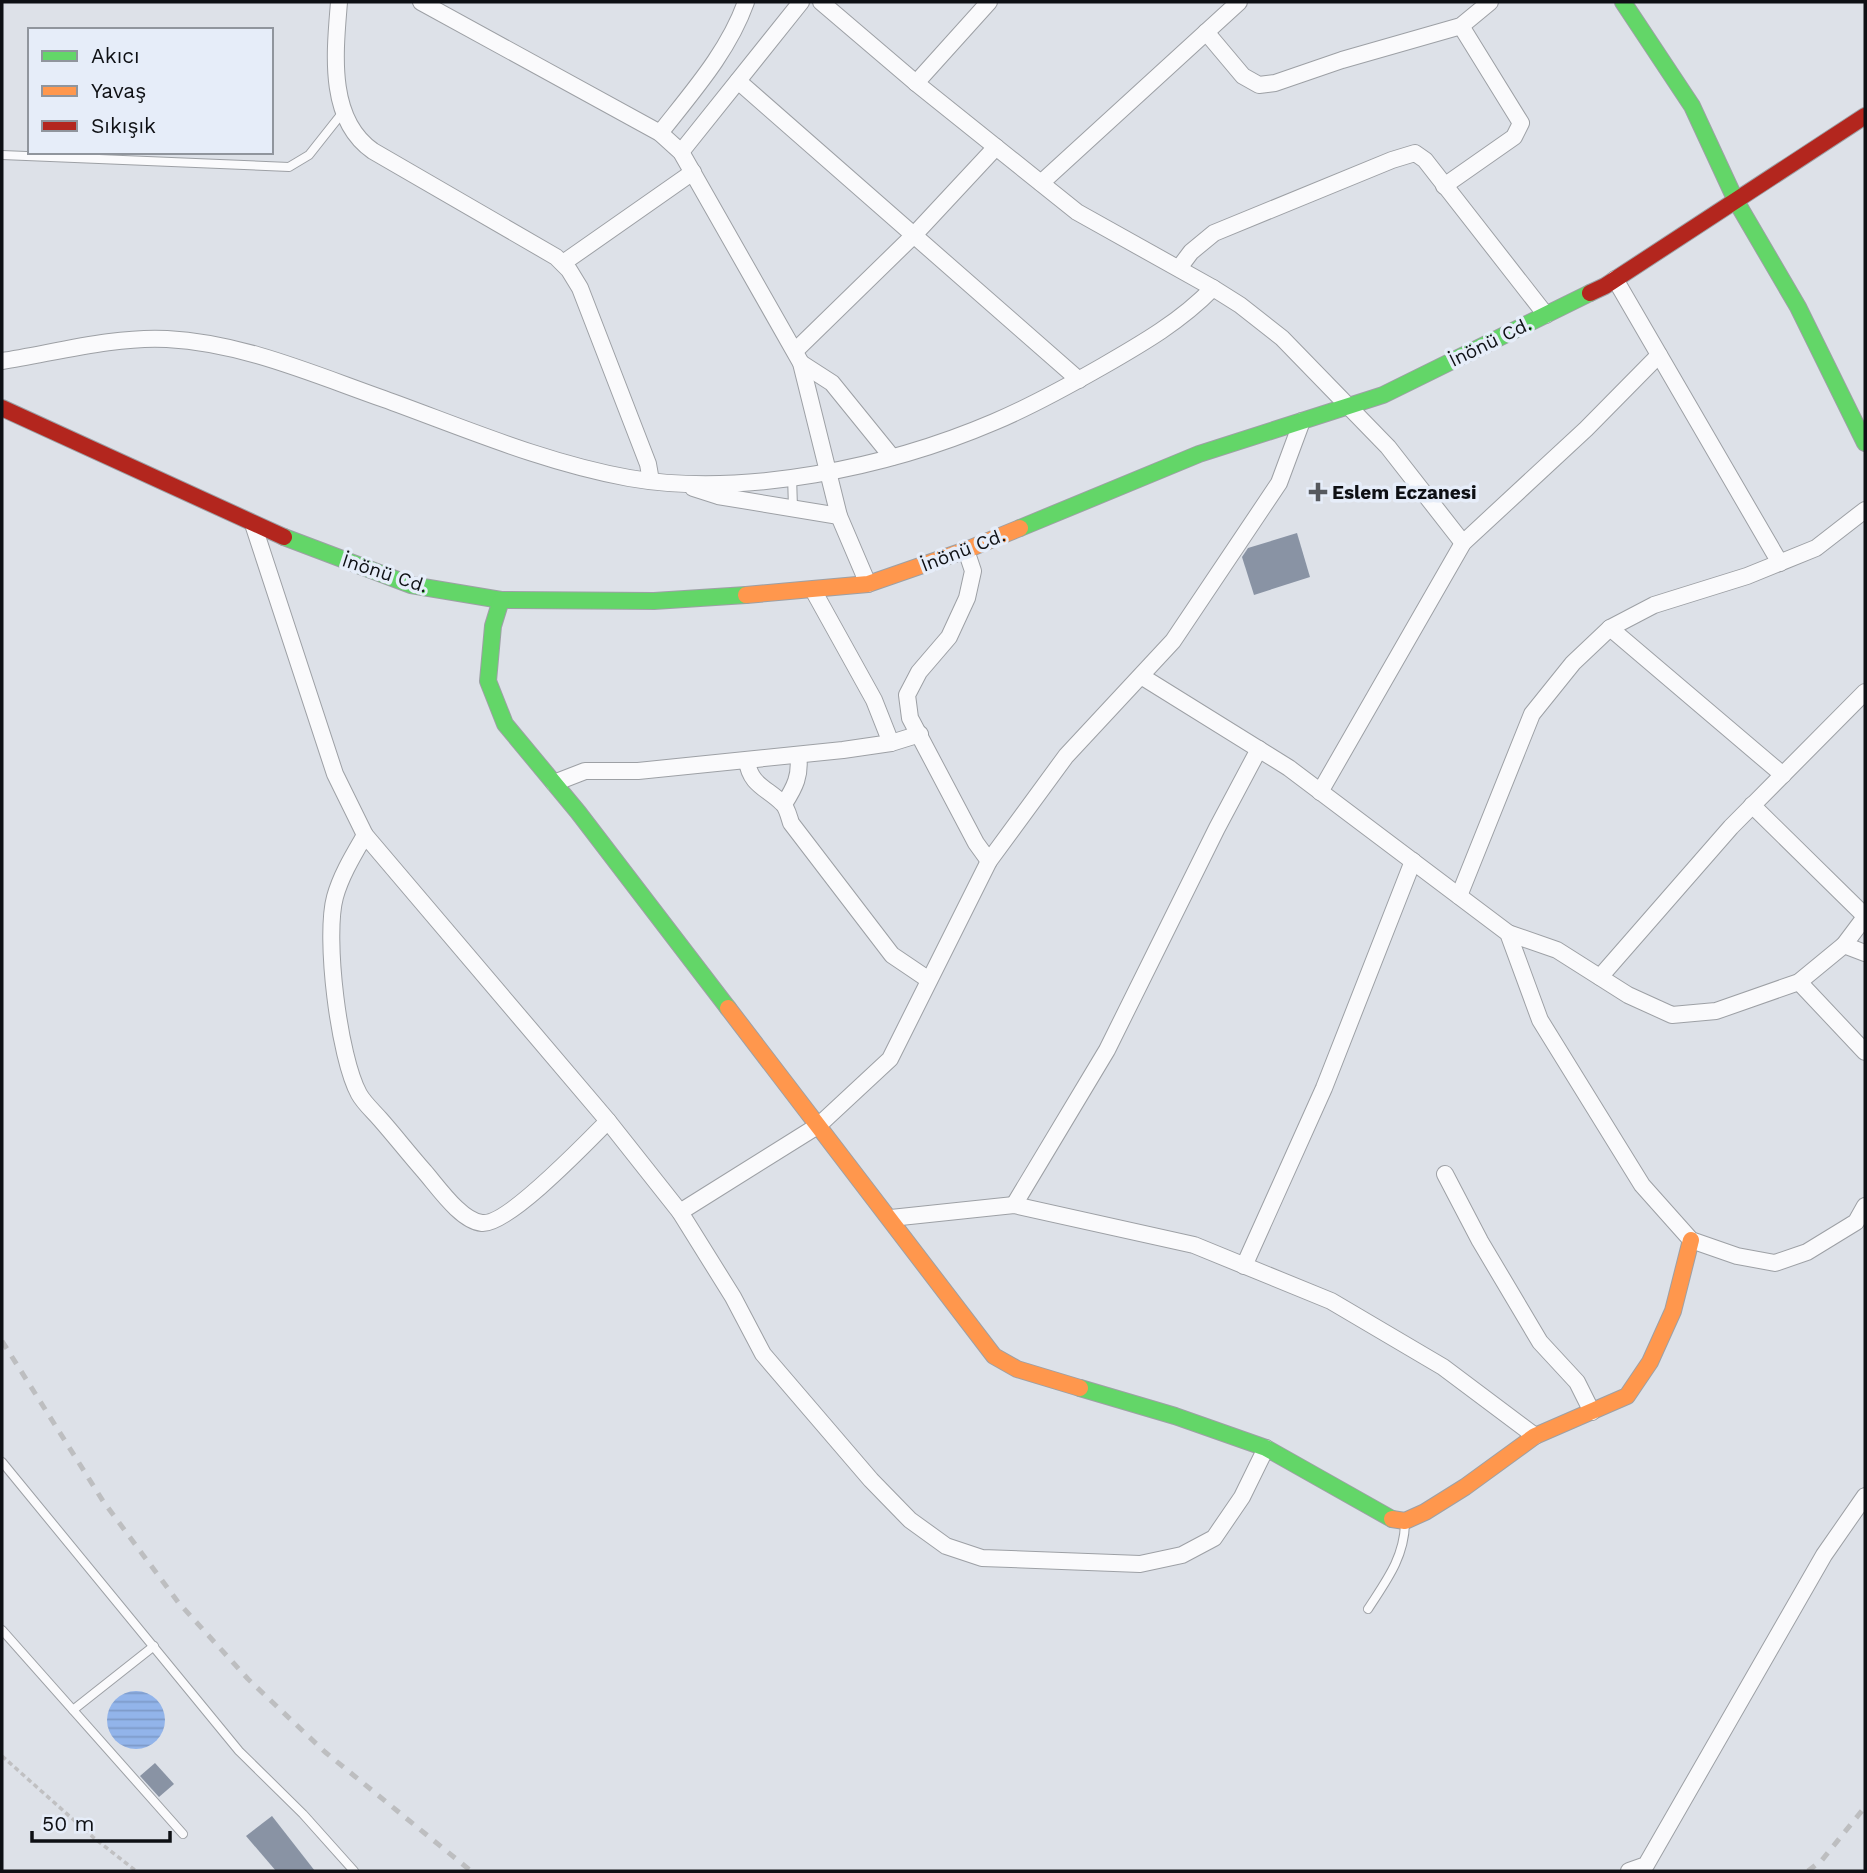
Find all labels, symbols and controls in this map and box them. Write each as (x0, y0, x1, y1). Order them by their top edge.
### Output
legend (28, 28, 273, 154)
text: Akıcı (91, 43, 140, 68)
text: Yavaş (91, 78, 146, 103)
text: Sıkışık (91, 113, 156, 138)
street label: İnönü Cd. (1445, 312, 1535, 372)
place label: Eslem Eczanesi (1332, 481, 1477, 504)
marker: Eslem Eczanesi (1310, 484, 1326, 500)
street label: İnönü Cd. (917, 523, 1009, 577)
street label: İnönü Cd. (339, 548, 431, 598)
scale bar (32, 1800, 170, 1844)
text: 50 m (42, 1811, 94, 1836)

